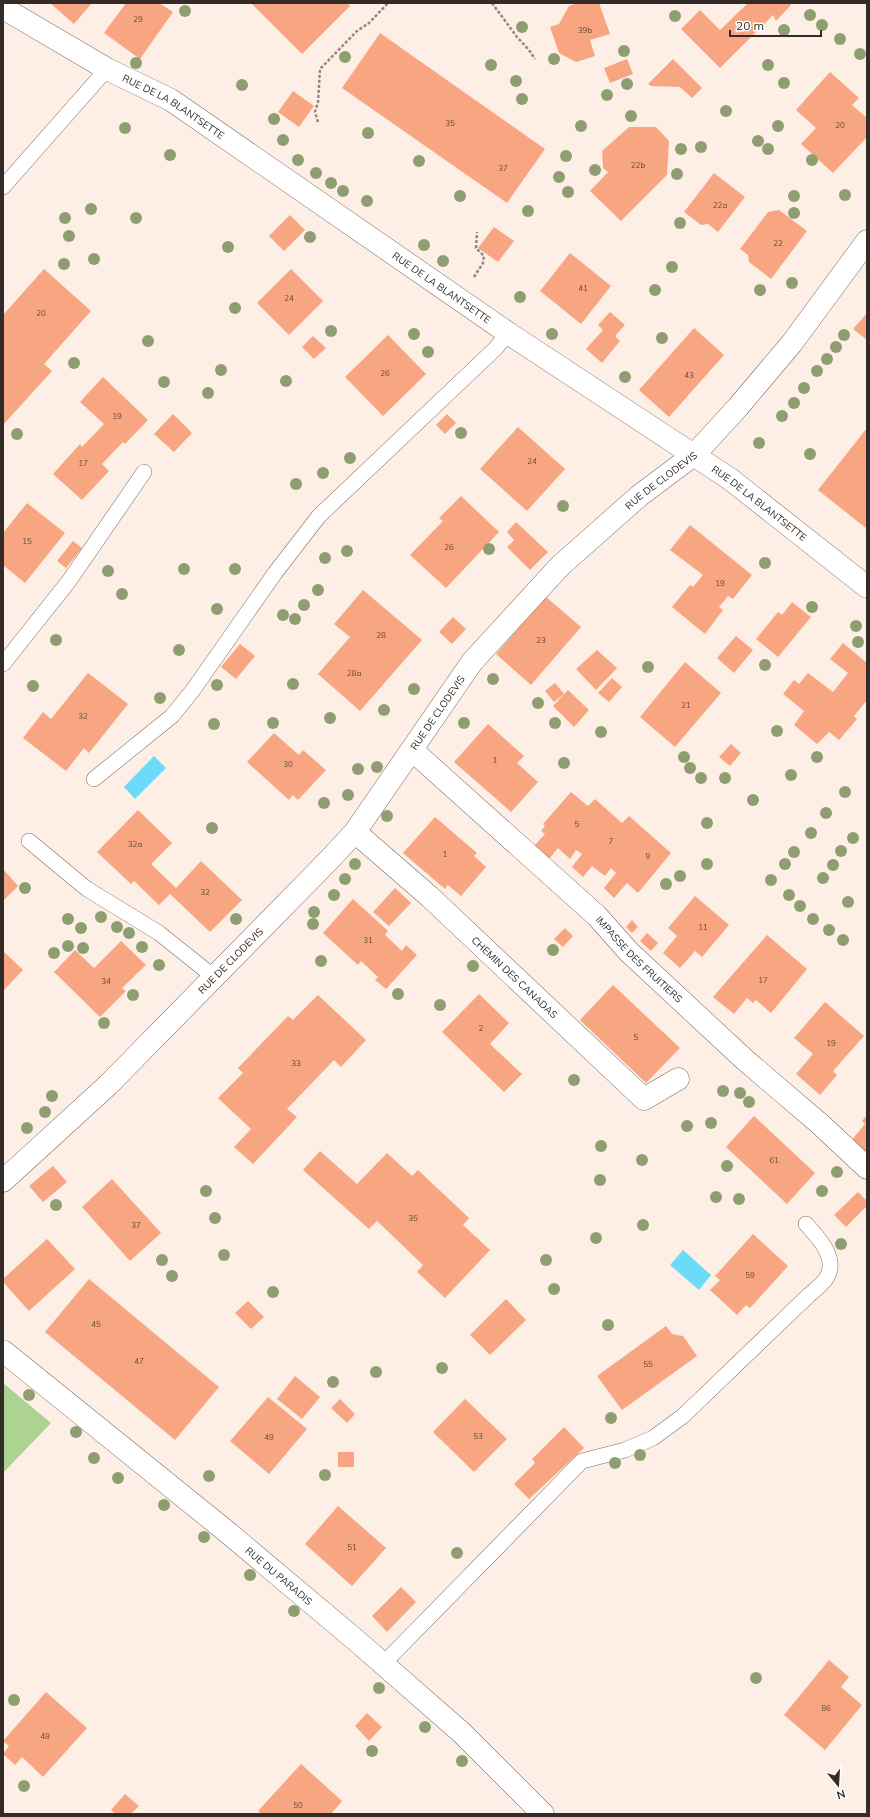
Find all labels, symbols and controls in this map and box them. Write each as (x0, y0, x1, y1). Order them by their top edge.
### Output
scale bar (730, 12, 821, 38)
house number: 29 (133, 14, 143, 24)
text: 20 m (736, 18, 764, 33)
house number: 39b (578, 25, 592, 35)
street label: RUE DE LA BLANTSETTE (120, 71, 227, 142)
house number: 35 (445, 118, 455, 128)
house number: 20 (835, 120, 845, 130)
house number: 22b (631, 160, 645, 170)
house number: 37 (498, 163, 508, 173)
house number: 22a (713, 200, 727, 210)
house number: 22 (773, 238, 783, 248)
street label: RUE DE LA BLANTSETTE (390, 249, 494, 326)
house number: 41 (578, 283, 588, 293)
house number: 24 (284, 293, 294, 303)
house number: 20 (36, 308, 46, 318)
house number: 26 (380, 368, 390, 378)
house number: 43 (684, 370, 694, 380)
house number: 19 (112, 411, 122, 421)
street label: RUE DE CLODEVIS (622, 448, 700, 512)
house number: 24 (527, 456, 537, 466)
house number: 17 (78, 458, 88, 468)
street label: RUE DE LA BLANTSETTE (709, 462, 810, 544)
house number: 15 (22, 536, 32, 546)
house number: 26 (444, 542, 454, 552)
house number: 19 (715, 578, 725, 588)
house number: 28 (376, 630, 386, 640)
house number: 23 (536, 635, 546, 645)
house number: 28a (347, 668, 361, 678)
street label: RUE DE CLODEVIS (407, 673, 467, 752)
house number: 21 (681, 700, 691, 710)
house number: 32 (78, 711, 88, 721)
house number: 1 (493, 755, 498, 765)
house number: 30 (283, 759, 293, 769)
house number: 5 (575, 819, 580, 829)
house number: 7 (609, 836, 614, 846)
house number: 32a (128, 839, 142, 849)
house number: 1 (443, 849, 448, 859)
house number: 9 (646, 851, 651, 861)
house number: 32 (200, 887, 210, 897)
street label: IMPASSE DES FRUITIERS (593, 913, 685, 1005)
house number: 11 (698, 922, 708, 932)
street label: RUE DE CLODEVIS (195, 925, 266, 996)
street label: CHEMIN DES CANADAS (469, 933, 561, 1021)
house number: 31 (363, 935, 373, 945)
house number: 17 (758, 975, 768, 985)
house number: 34 (101, 976, 111, 986)
house number: 2 (479, 1023, 484, 1033)
house number: 5 (634, 1032, 639, 1042)
house number: 19 (826, 1038, 836, 1048)
house number: 33 (291, 1058, 301, 1068)
house number: 61 (769, 1155, 779, 1165)
house number: 35 (408, 1213, 418, 1223)
house number: 37 (131, 1220, 141, 1230)
house number: 59 (745, 1270, 755, 1280)
house number: 45 (91, 1319, 101, 1329)
house number: 47 (134, 1356, 144, 1366)
house number: 55 (643, 1359, 653, 1369)
house number: 53 (473, 1431, 483, 1441)
house number: 49 (264, 1432, 274, 1442)
house number: 51 (347, 1542, 357, 1552)
street label: RUE DU PARADIS (243, 1544, 315, 1608)
house number: 86 (821, 1703, 831, 1713)
house number: 48 (40, 1731, 50, 1741)
north arrow (818, 1765, 858, 1805)
text: N (835, 1787, 847, 1802)
house number: 50 (293, 1800, 303, 1810)

